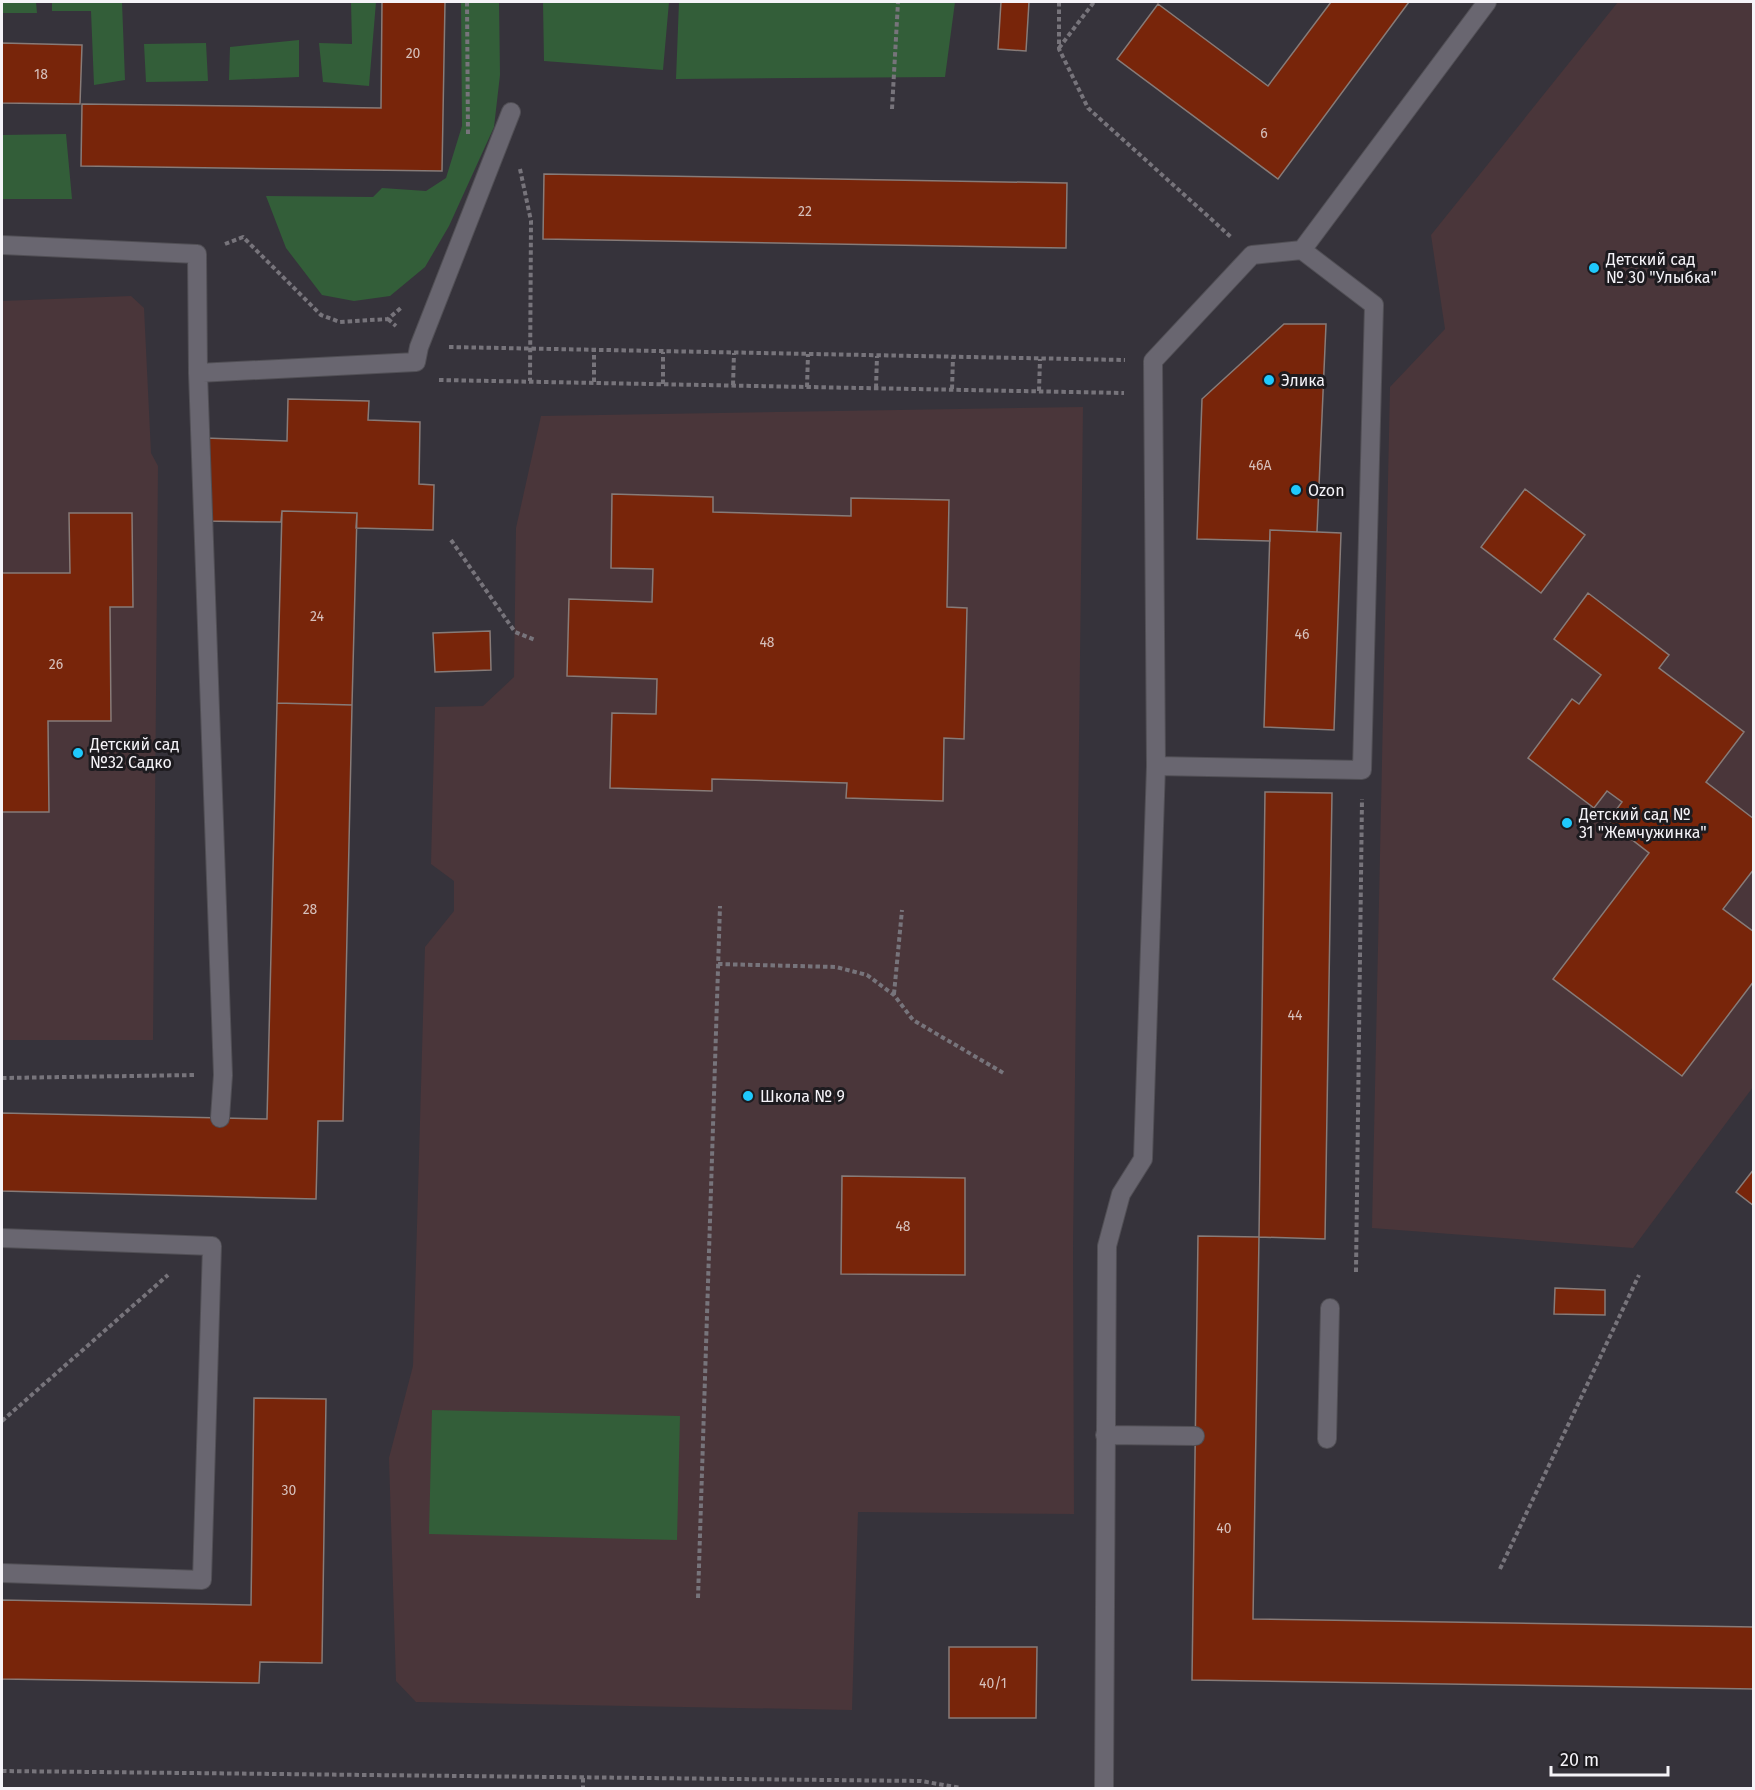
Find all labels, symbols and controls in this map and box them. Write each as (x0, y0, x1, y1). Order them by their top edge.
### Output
house number: 20 (406, 45, 421, 62)
house number: 18 (34, 66, 48, 83)
house number: 6 (1260, 125, 1268, 142)
house number: 22 (798, 203, 812, 220)
place label: Детский сад № 30 "Улыбка" (1605, 250, 1717, 287)
marker: Детский сад № 30 "Улыбка" (1587, 261, 1601, 275)
place label: Элика (1281, 371, 1325, 390)
marker: Элика (1262, 373, 1276, 387)
house number: 46А (1249, 457, 1271, 474)
place label: Ozon (1308, 481, 1345, 500)
marker: Ozon (1289, 483, 1303, 497)
house number: 24 (310, 608, 325, 625)
house number: 46 (1295, 626, 1309, 643)
house number: 48 (759, 634, 775, 651)
house number: 26 (49, 656, 63, 673)
place label: Детский сад №32 Садко (89, 735, 179, 772)
marker: Детский сад №32 Садко (71, 746, 85, 760)
place label: Детский сад № 31 "Жемчужинка" (1578, 805, 1707, 842)
marker: Детский сад № 31 "Жемчужинка" (1560, 816, 1574, 830)
house number: 28 (303, 901, 318, 918)
house number: 44 (1288, 1007, 1303, 1024)
place label: Школа № 9 (760, 1087, 845, 1106)
marker: Школа № 9 (741, 1089, 755, 1103)
house number: 48 (895, 1218, 911, 1235)
house number: 30 (282, 1482, 297, 1499)
house number: 40 (1216, 1520, 1232, 1537)
house number: 40/1 (979, 1675, 1007, 1692)
scale bar (1551, 1739, 1668, 1777)
text: 20 m (1560, 1749, 1599, 1771)

